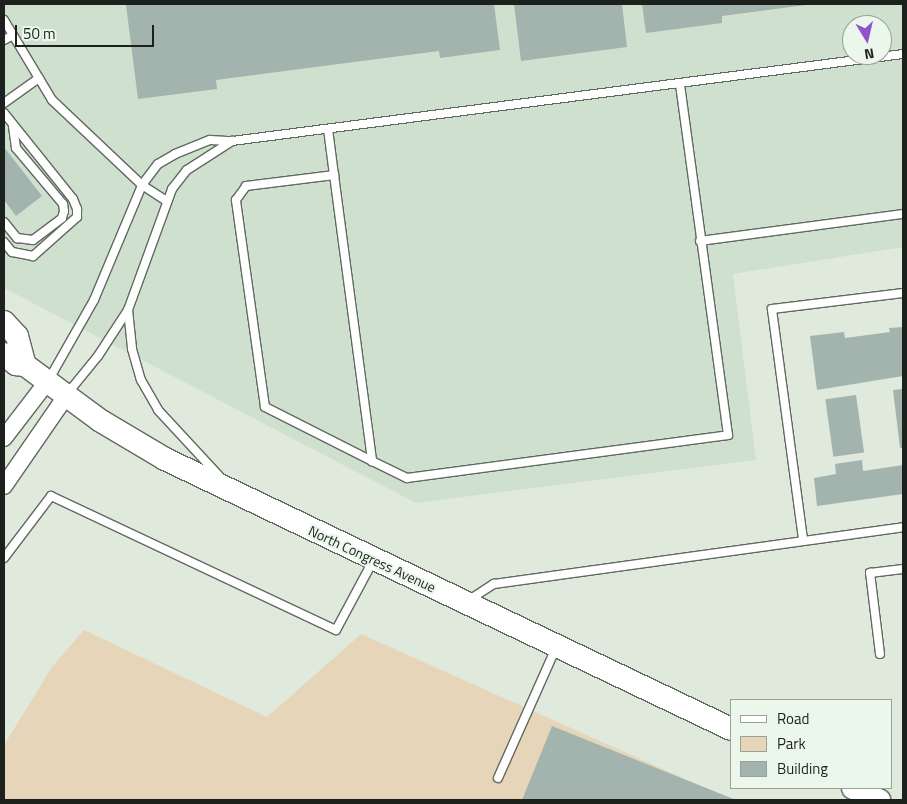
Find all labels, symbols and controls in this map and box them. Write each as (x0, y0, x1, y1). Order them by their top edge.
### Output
scale bar (18, 15, 156, 47)
north arrow (842, 15, 892, 65)
text: 50 m (23, 22, 56, 45)
text: N (863, 43, 876, 65)
street label: North Congress Avenue (306, 522, 438, 596)
legend (730, 699, 892, 789)
text: Road (777, 707, 809, 730)
text: Park (777, 732, 806, 755)
text: Building (777, 757, 828, 780)

